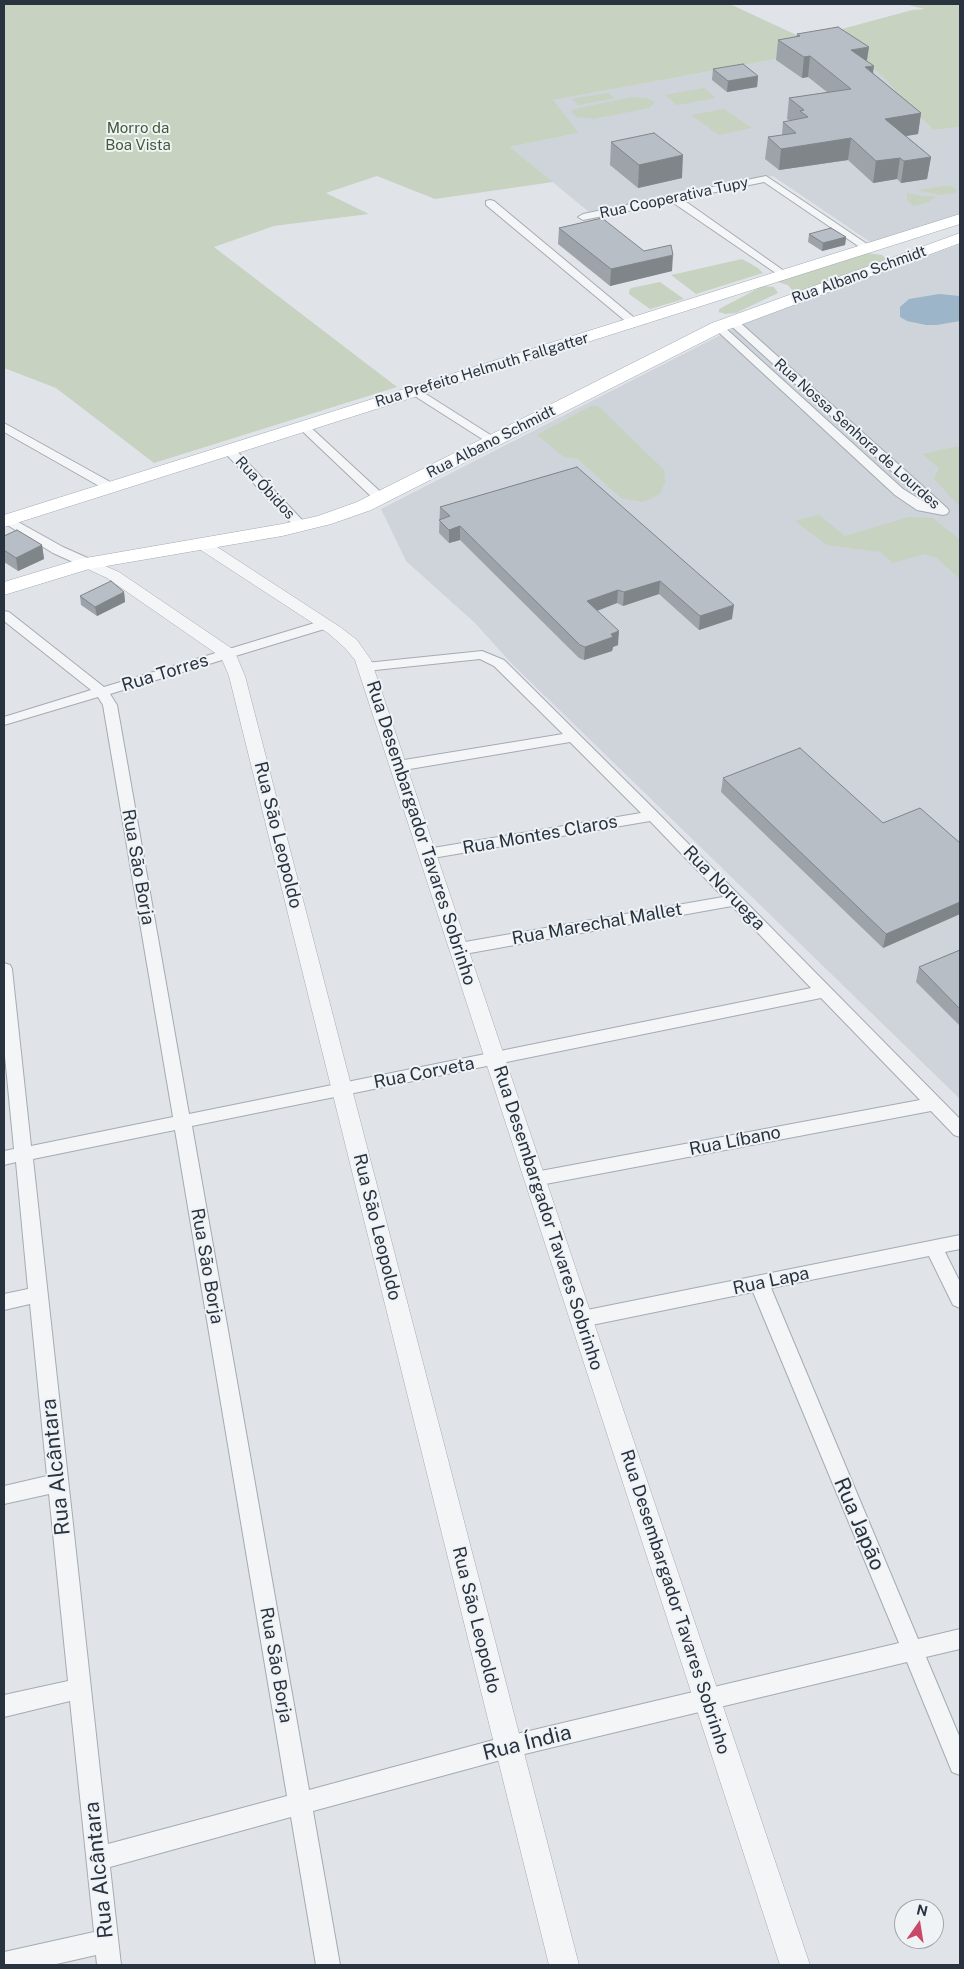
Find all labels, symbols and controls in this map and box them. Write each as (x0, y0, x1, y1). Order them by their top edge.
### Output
park label: Morro da Boa Vista (105, 119, 171, 154)
street label: Rua Cooperativa Tupy (598, 173, 750, 223)
street label: Rua Albano Schmidt (789, 242, 929, 308)
street label: Rua Prefeito Helmuth Fallgatter (373, 329, 591, 411)
street label: Rua Nossa Senhora de Lourdes (770, 355, 944, 513)
street label: Rua Albano Schmidt (424, 402, 558, 482)
street label: Rua Óbidos (231, 453, 299, 523)
street label: Rua Torres (119, 650, 211, 696)
street label: Rua Desembargador Tavares Sobrinho (361, 678, 481, 988)
street label: Rua São Leopoldo (249, 759, 307, 911)
street label: Rua São Borja (117, 807, 159, 927)
street label: Rua Montes Claros (461, 811, 619, 859)
street label: Rua Noruega (678, 841, 770, 935)
street label: Rua Marechal Mallet (510, 898, 684, 950)
street label: Rua Corveta (372, 1053, 476, 1093)
street label: Rua Desembargador Tavares Sobrinho (488, 1063, 608, 1373)
street label: Rua Líbano (687, 1122, 783, 1160)
street label: Rua São Leopoldo (348, 1151, 406, 1303)
street label: Rua São Borja (186, 1206, 228, 1326)
street label: Rua Lapa (731, 1262, 811, 1300)
street label: Rua Alcântara (36, 1397, 76, 1537)
street label: Rua Desembargador Tavares Sobrinho (615, 1447, 735, 1757)
street label: Rua Japão (828, 1474, 890, 1574)
street label: Rua São Leopoldo (447, 1544, 505, 1696)
street label: Rua São Borja (255, 1605, 297, 1725)
street label: Rua Índia (480, 1720, 574, 1766)
street label: Rua Alcântara (79, 1800, 119, 1940)
north arrow (894, 1899, 944, 1949)
text: N (915, 1901, 929, 1919)

